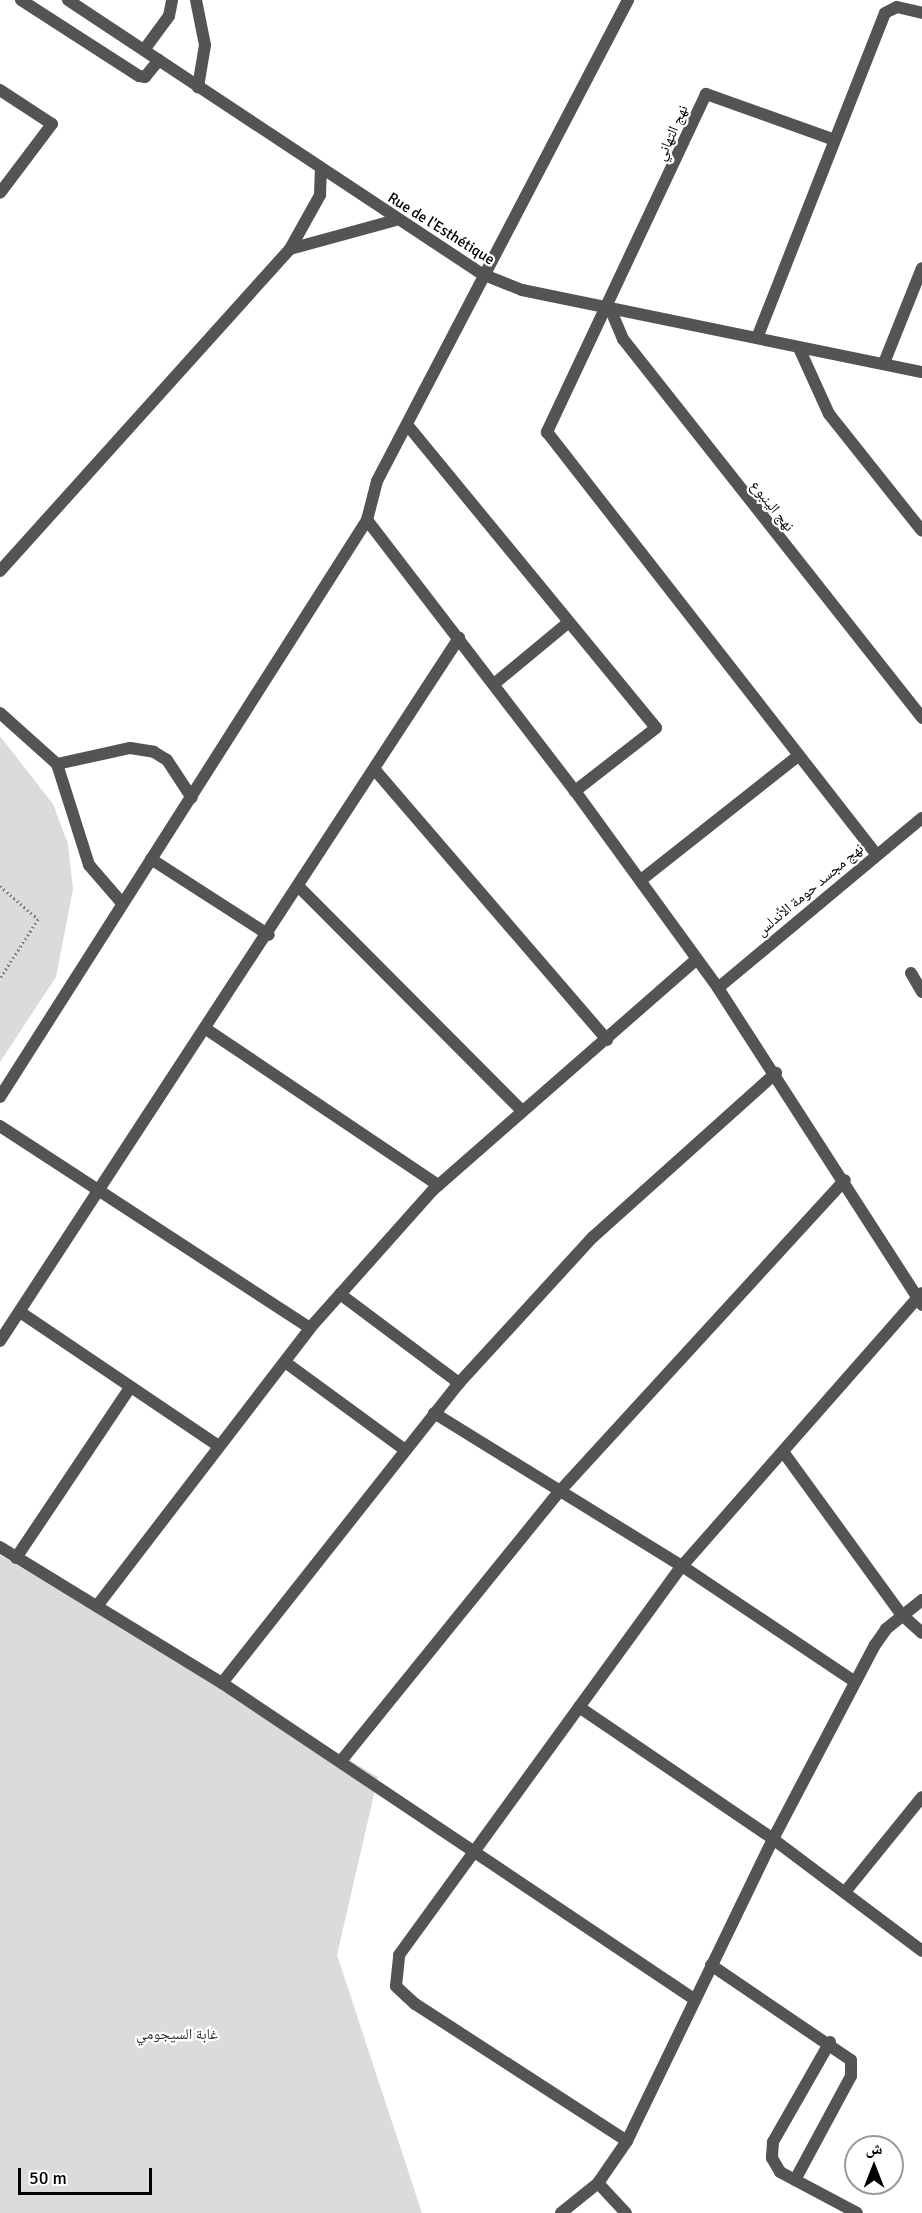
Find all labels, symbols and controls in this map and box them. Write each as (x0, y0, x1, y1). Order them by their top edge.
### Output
street label: نهج التهاني (652, 102, 692, 164)
street label: Rue de l'Esthétique (384, 189, 498, 269)
street label: نهج الينبوع (746, 477, 798, 535)
street label: نهج مجسد حومة الأندلس (753, 840, 867, 940)
park label: غابة السيجومي (136, 2026, 218, 2044)
north arrow (844, 2135, 904, 2195)
text: ش (866, 2139, 882, 2159)
scale bar (21, 2156, 154, 2194)
text: 50 m (29, 2167, 67, 2189)

